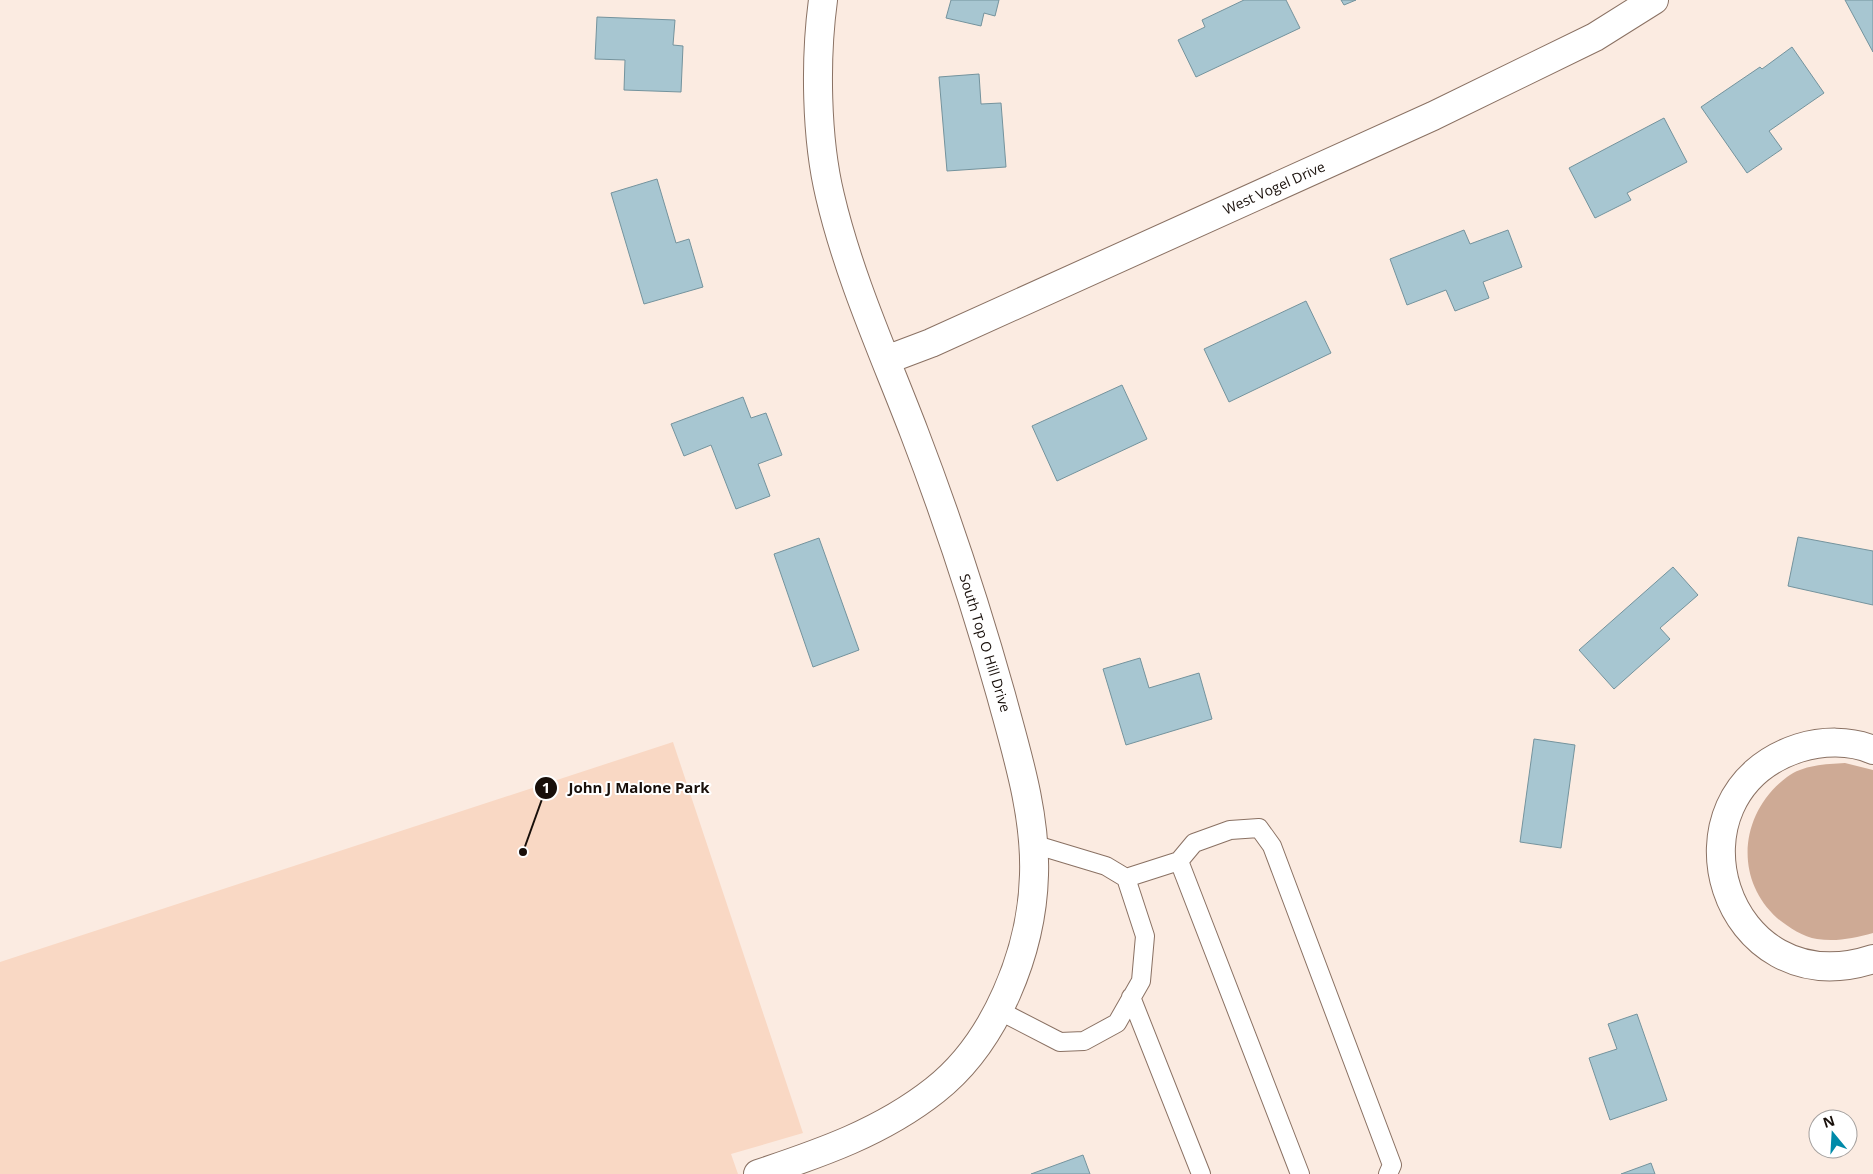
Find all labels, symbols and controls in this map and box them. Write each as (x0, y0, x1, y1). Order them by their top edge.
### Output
street label: West Vogel Drive (1220, 156, 1328, 219)
street label: South Top O Hill Drive (955, 571, 1016, 714)
callout: John J Malone Park (533, 773, 719, 803)
text: 1 (542, 777, 550, 797)
text: John J Malone Park (566, 777, 710, 797)
north arrow (1808, 1109, 1858, 1159)
text: N (1820, 1110, 1837, 1132)

